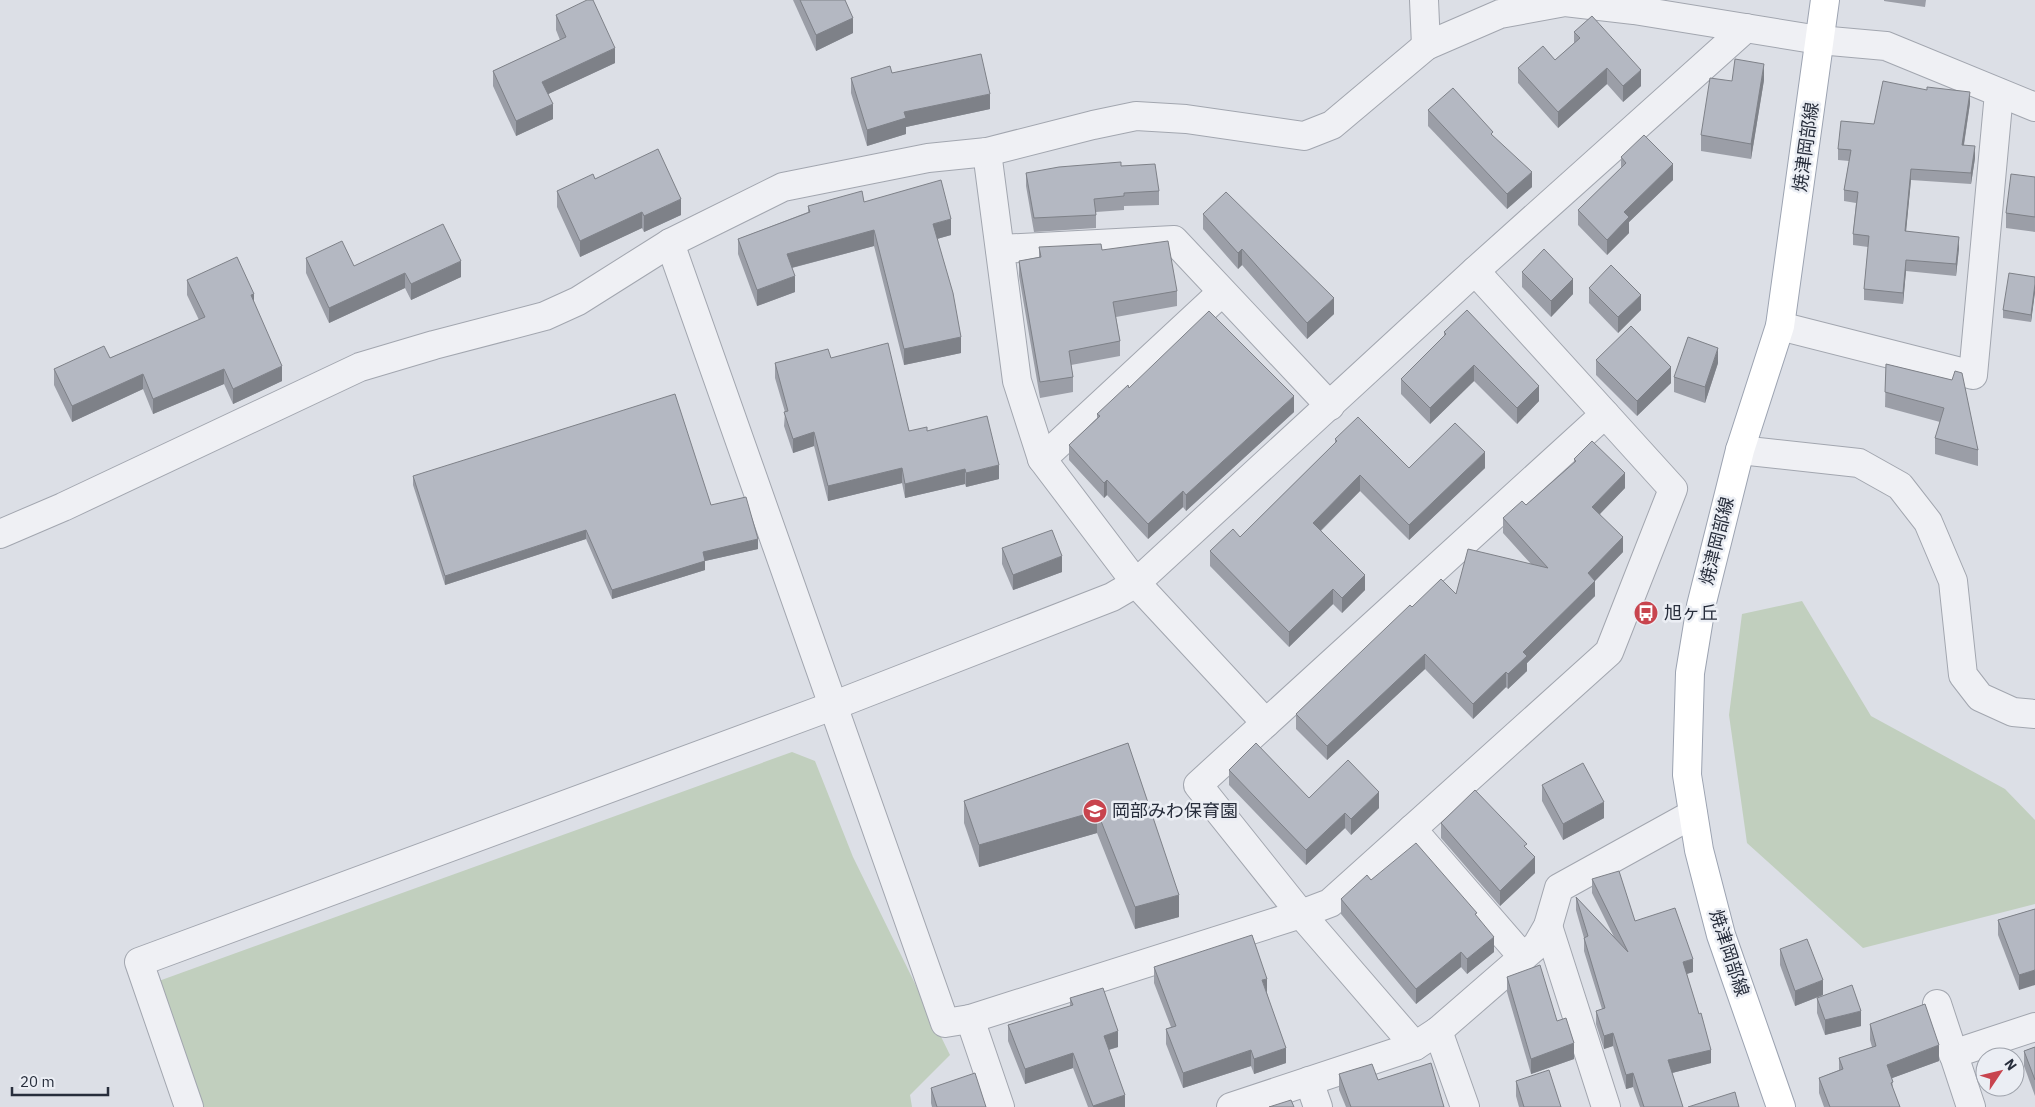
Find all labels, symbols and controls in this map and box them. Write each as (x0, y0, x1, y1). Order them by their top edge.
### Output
street label: 焼津岡部線 (1788, 101, 1823, 193)
street label: 焼津岡部線 (1694, 494, 1739, 587)
bus stop icon: 旭ヶ丘 (1633, 600, 1659, 626)
place label: 旭ヶ丘 (1664, 601, 1718, 624)
school or university icon: 岡部みわ保育園 (1082, 798, 1108, 824)
place label: 岡部みわ保育園 (1112, 799, 1238, 822)
street label: 焼津岡部線 (1705, 906, 1754, 999)
north arrow (1975, 1047, 2025, 1097)
text: N (2000, 1055, 2021, 1074)
scale bar (12, 1064, 109, 1096)
text: 20 m (20, 1072, 55, 1091)

